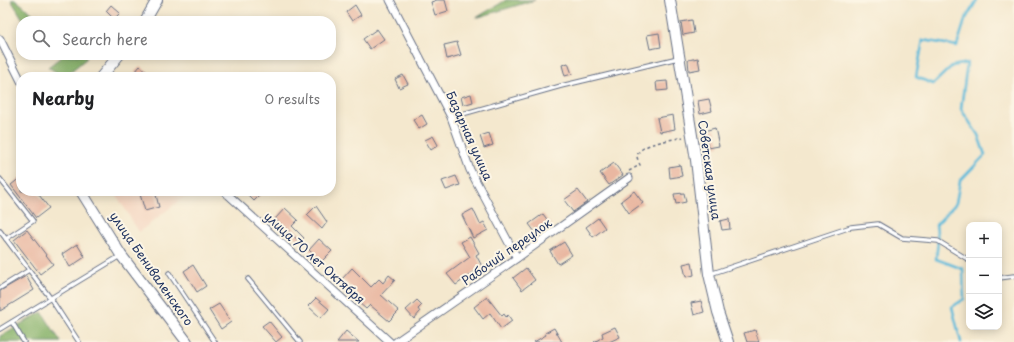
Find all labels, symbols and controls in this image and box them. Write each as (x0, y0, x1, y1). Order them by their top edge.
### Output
search box (16, 16, 336, 60)
icon: search (30, 27, 52, 49)
text: Search here (62, 27, 148, 50)
text: Nearby (32, 85, 94, 111)
street label: Базарная улица (442, 88, 498, 183)
text: 0 results (265, 89, 320, 108)
street label: Советская улица (694, 119, 726, 221)
street label: улица 70 лет Октября (260, 207, 369, 308)
street label: улица Бениваленского (106, 208, 198, 329)
street label: Рабочий переулок (458, 213, 556, 289)
map controls (966, 222, 1002, 330)
button: + (966, 222, 1002, 258)
button: − (966, 258, 1002, 294)
button: layers (966, 294, 1002, 330)

